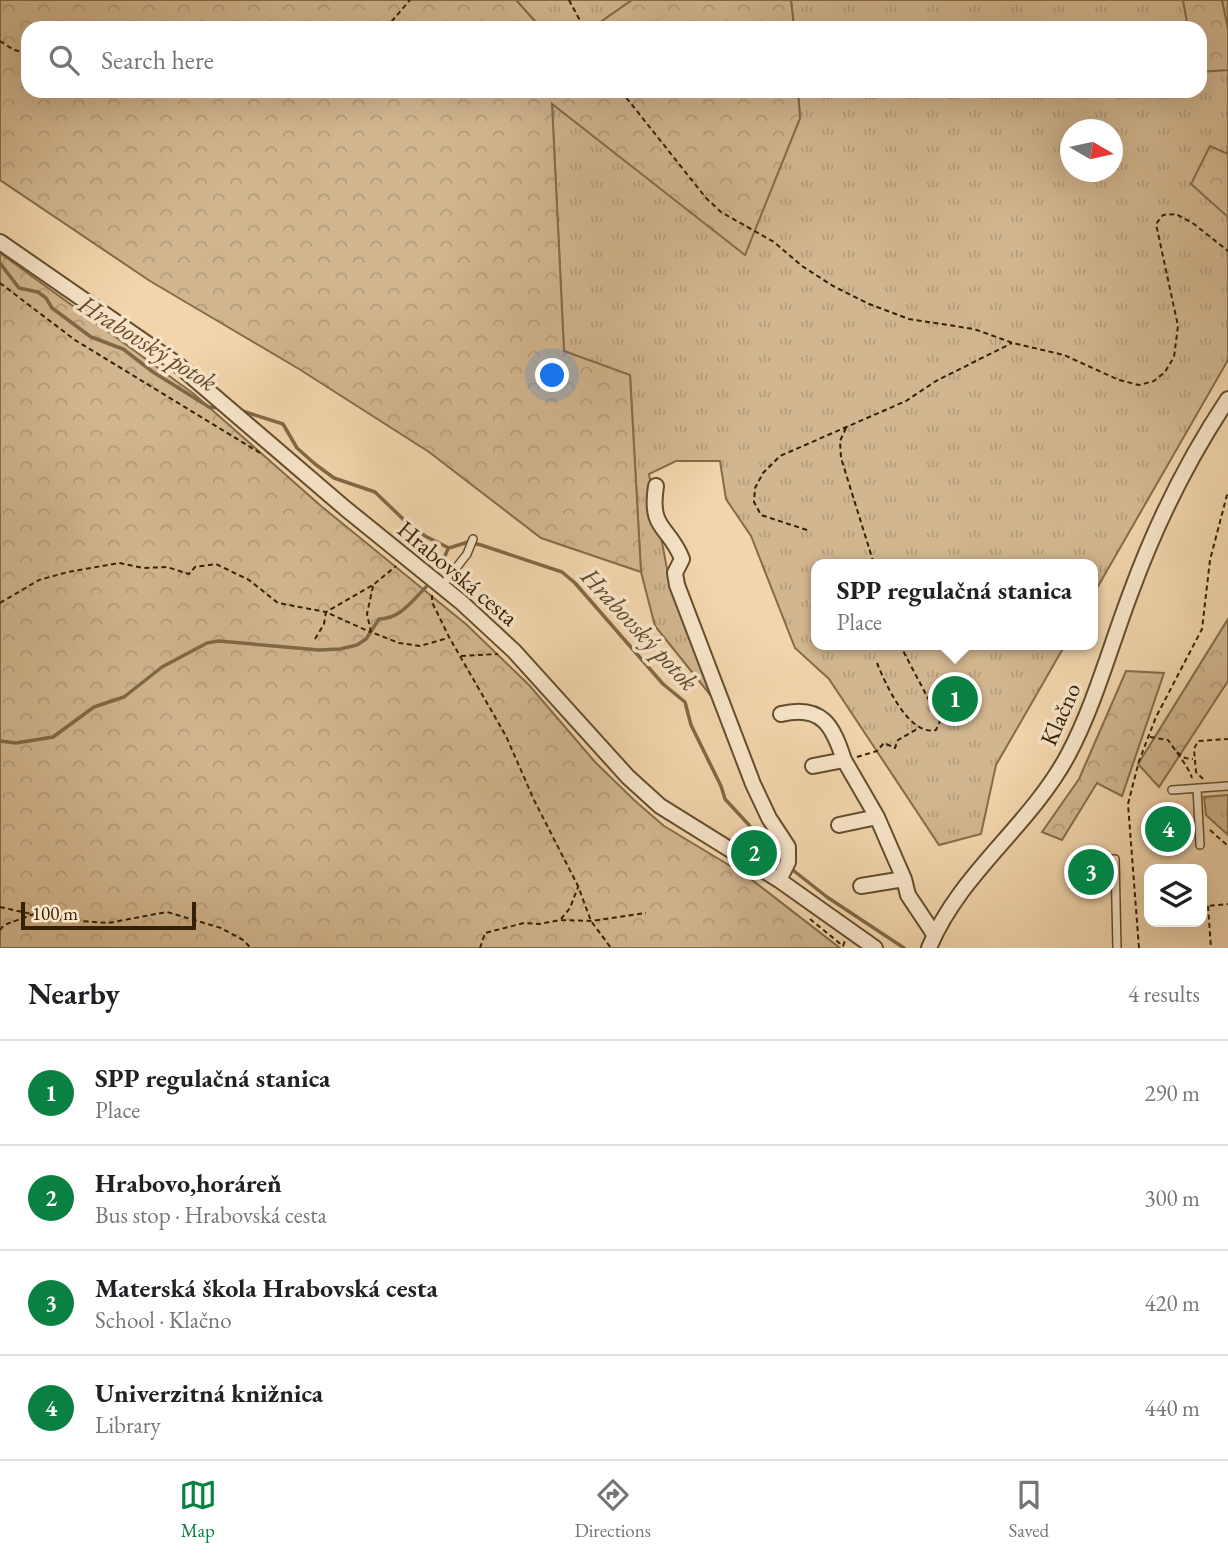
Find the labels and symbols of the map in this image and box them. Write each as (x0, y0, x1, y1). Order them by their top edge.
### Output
north arrow (1060, 119, 1123, 182)
water label: Hrabovský potok (71, 286, 224, 399)
your location (535, 358, 569, 392)
street label: Hrabovská cesta (391, 513, 525, 633)
water label: Hrabovský potok (573, 559, 706, 698)
pin: 1 (932, 673, 978, 725)
street label: Klačno (1032, 678, 1088, 750)
pin: 4 (1145, 803, 1191, 855)
pin: 2 (731, 827, 777, 879)
pin: 3 (1068, 846, 1114, 898)
scale bar (21, 899, 196, 931)

